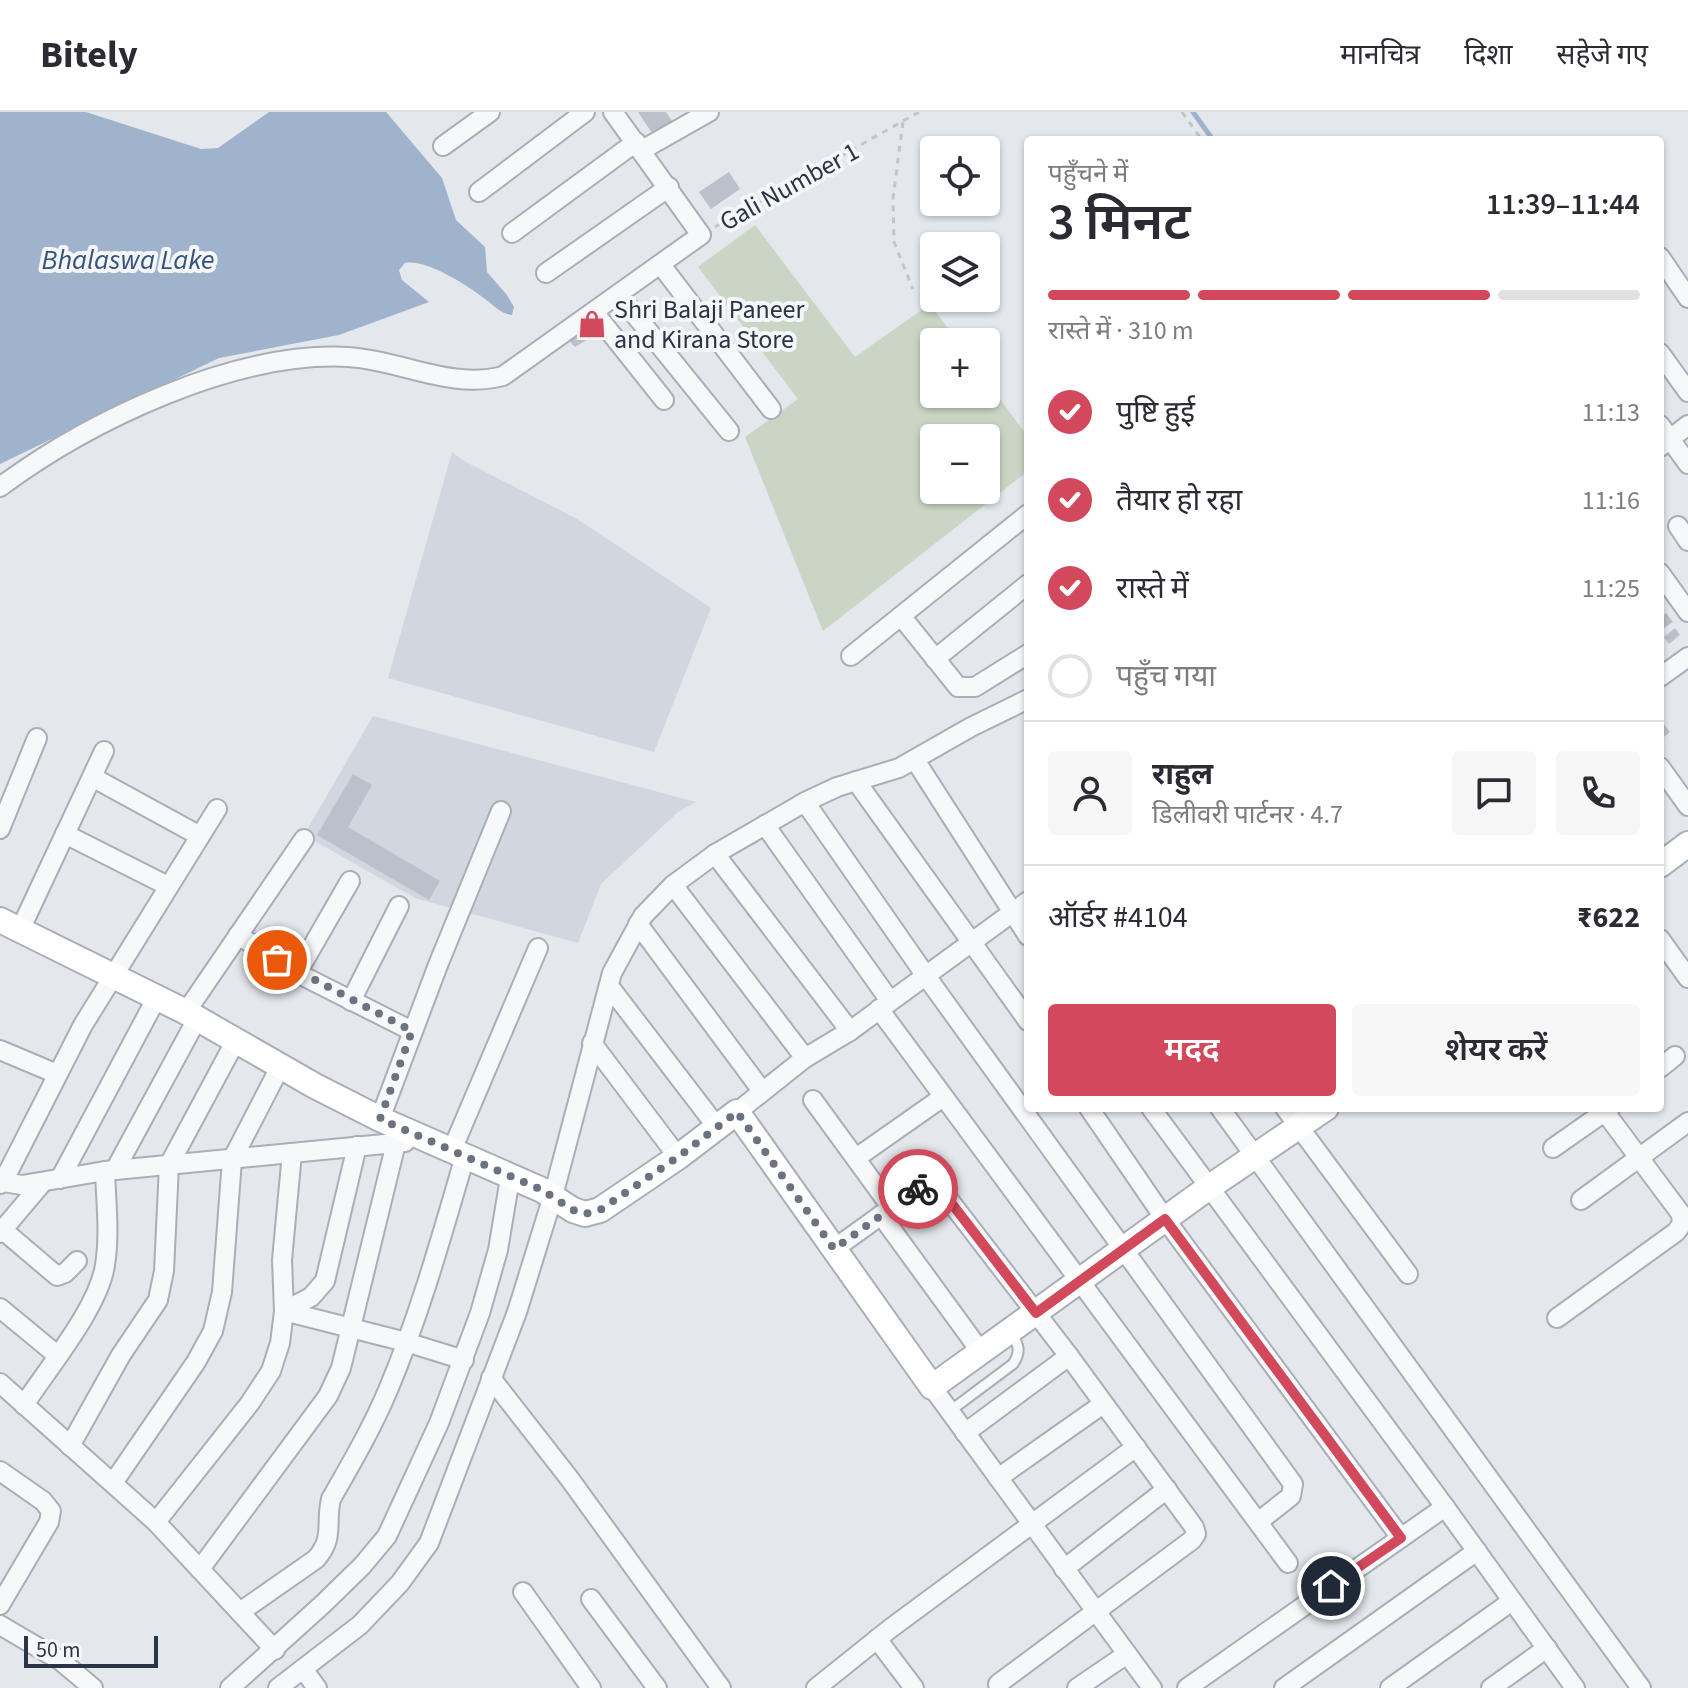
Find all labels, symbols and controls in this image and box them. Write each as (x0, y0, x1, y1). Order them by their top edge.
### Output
text: Bitely (40, 28, 138, 82)
text: मानचित्र (1340, 35, 1420, 75)
text: दिशा (1464, 35, 1513, 75)
text: सहेजे गए (1557, 35, 1648, 75)
street label: Gali Number 1 (713, 133, 866, 240)
map controls (920, 136, 1000, 504)
button: locate (920, 136, 1000, 216)
text: पहुँचने में (1048, 155, 1128, 192)
text: 11:39–11:44 (1486, 183, 1640, 226)
text: 3 मिनट (1048, 186, 1191, 260)
button: layers (920, 232, 1000, 312)
water label: Bhalaswa Lake (42, 240, 214, 280)
place label: Shri Balaji Paneer and Kirana Store (614, 291, 806, 358)
shop icon: Shri Balaji Paneer and Kirana Store (577, 309, 607, 339)
text: रास्ते में · 310 m (1048, 312, 1193, 349)
button: + (920, 328, 1000, 408)
icon: check (1048, 390, 1092, 434)
text: पुष्टि हुई (1116, 391, 1195, 434)
text: 11:13 (1582, 394, 1640, 431)
button: − (920, 424, 1000, 504)
icon: check (1048, 478, 1092, 522)
text: तैयार हो रहा (1116, 479, 1242, 522)
text: 11:16 (1582, 482, 1640, 519)
icon: check (1048, 566, 1092, 610)
text: रास्ते में (1116, 567, 1189, 610)
text: 11:25 (1582, 570, 1640, 607)
text: पहुँच गया (1116, 655, 1216, 698)
button: person (1048, 751, 1132, 835)
button: chat (1452, 751, 1536, 835)
button: phone (1556, 751, 1640, 835)
text: राहुल (1152, 753, 1213, 796)
text: डिलीवरी पार्टनर · 4.7 (1152, 796, 1343, 833)
text: ऑर्डर #4104 (1048, 896, 1188, 939)
text: ₹622 (1577, 896, 1640, 939)
pin (243, 926, 311, 994)
icon: bag (255, 938, 299, 982)
button: मदद (1048, 1004, 1336, 1096)
button: शेयर करें (1352, 1004, 1640, 1096)
courier (878, 1149, 958, 1229)
icon: bike (896, 1167, 940, 1211)
pin (1297, 1552, 1365, 1620)
icon: home (1309, 1564, 1353, 1608)
scale bar (24, 1632, 158, 1668)
text: 50 m (36, 1634, 81, 1666)

